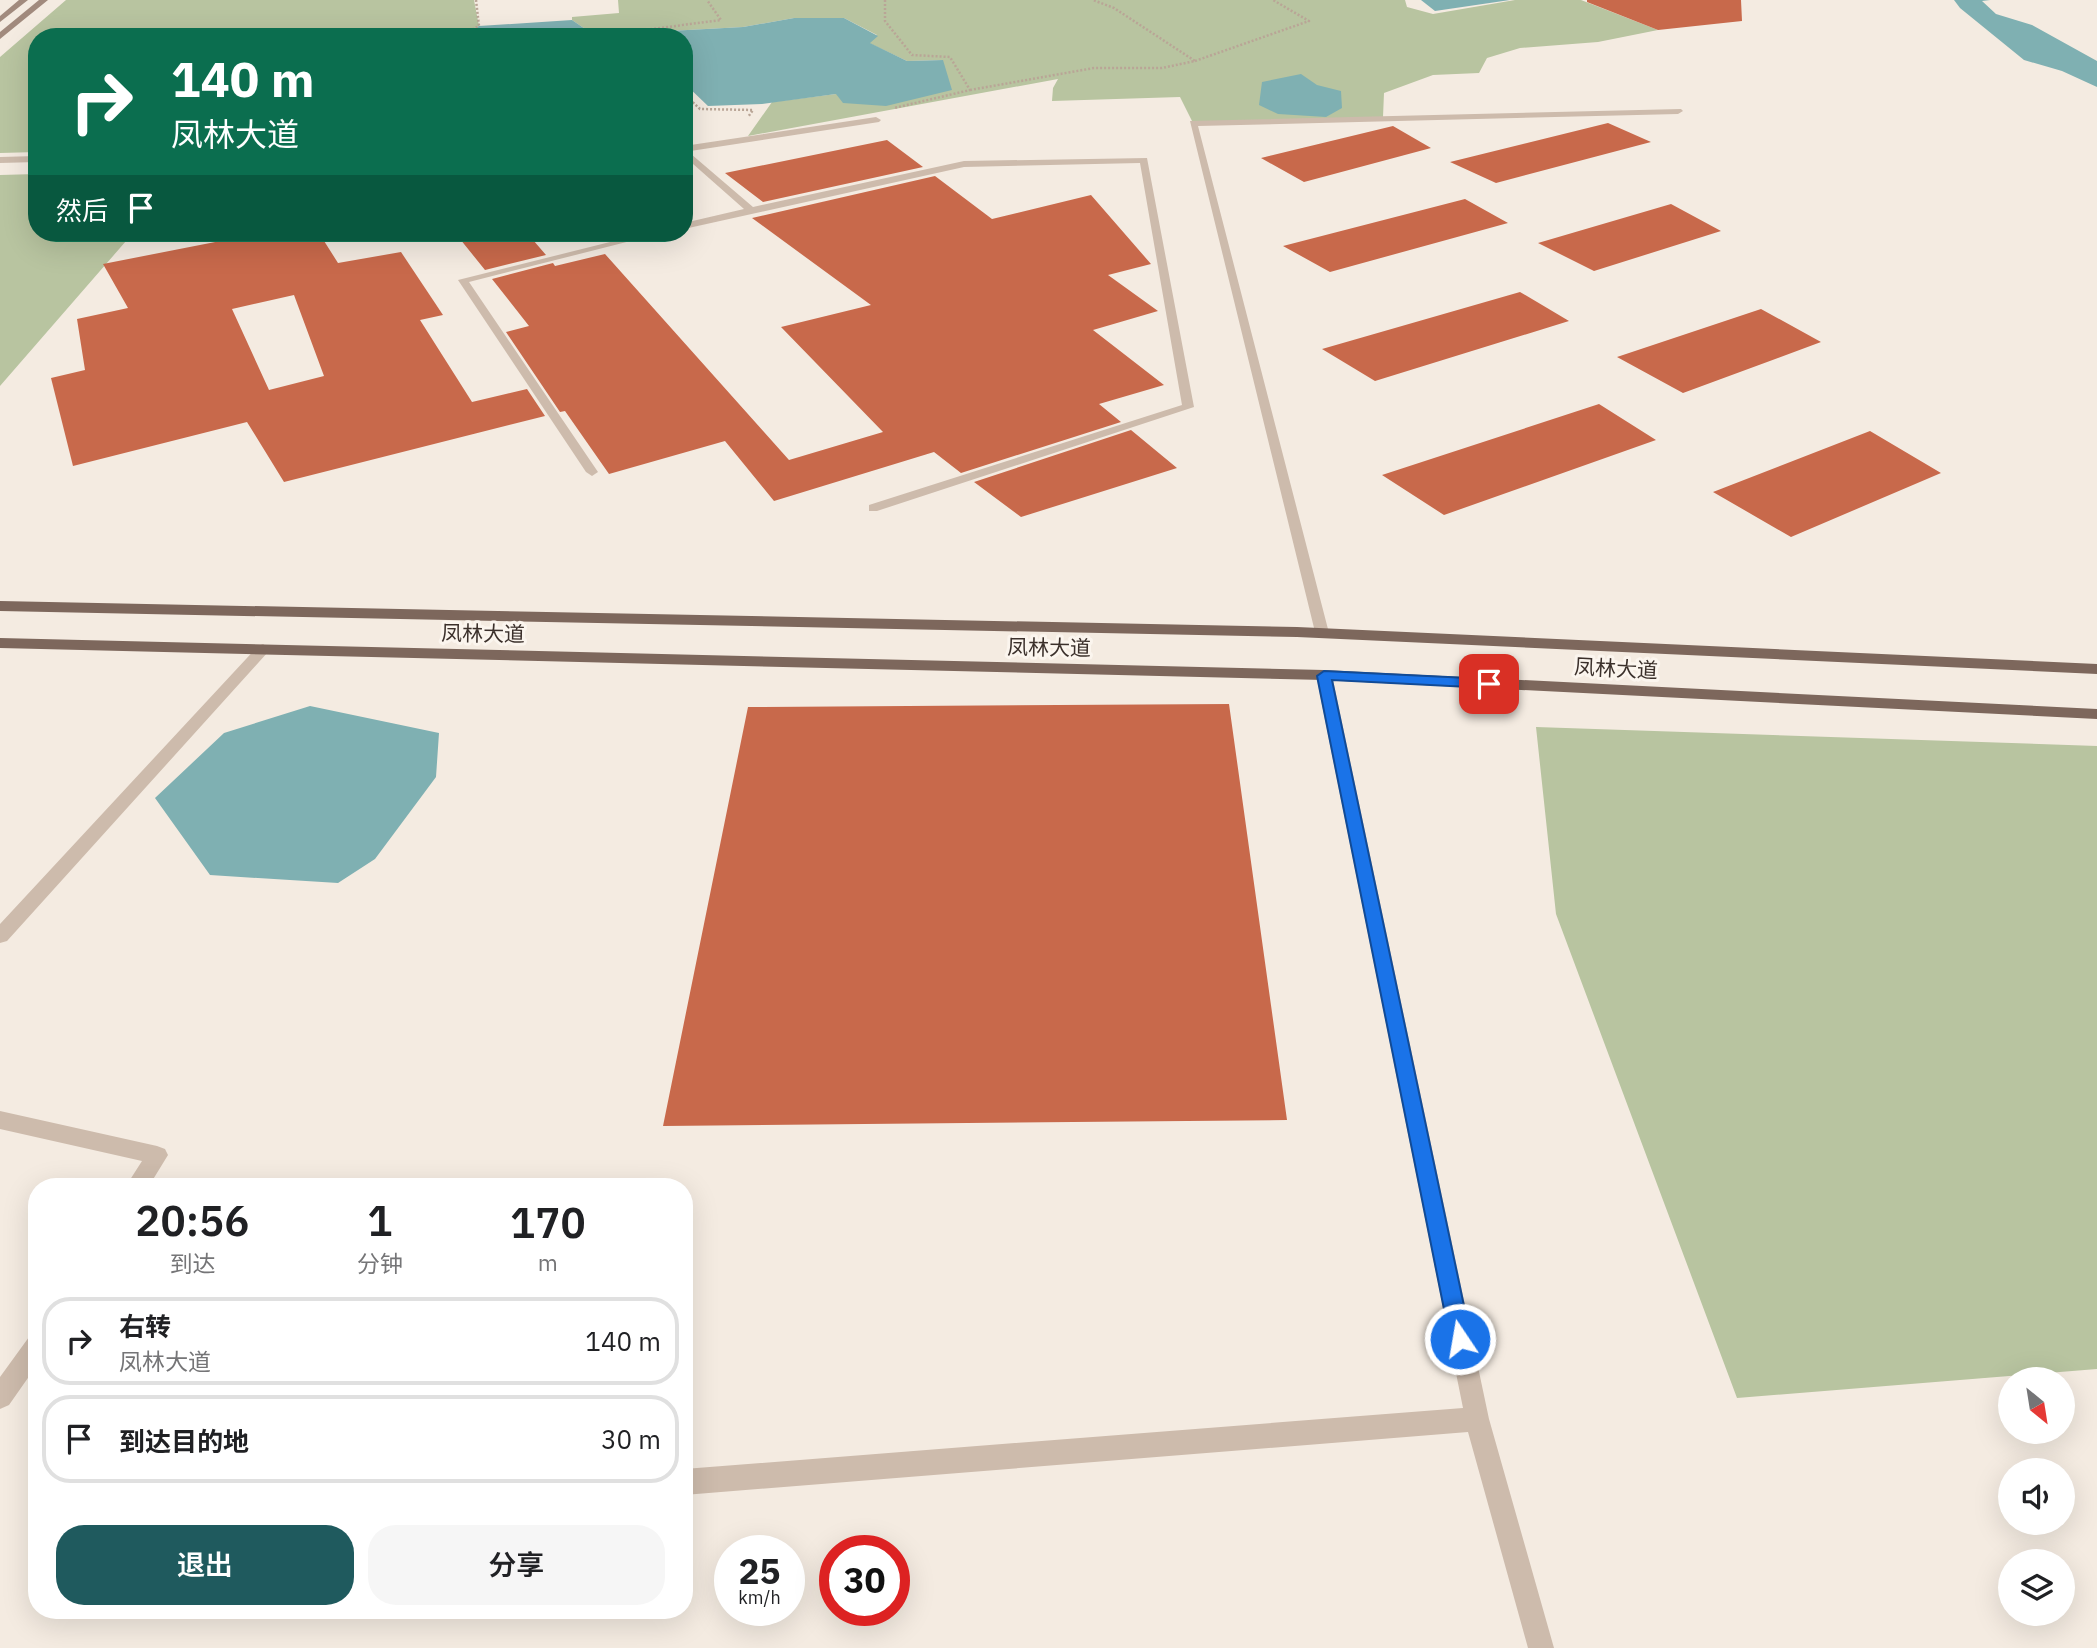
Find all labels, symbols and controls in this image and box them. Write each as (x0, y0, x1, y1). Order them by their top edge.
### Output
text: 140 m (171, 47, 315, 110)
icon: right (56, 56, 147, 147)
text: 凤林大道 (171, 113, 299, 155)
icon: arrive (122, 189, 160, 227)
text: 然后 (56, 193, 108, 227)
street label: 凤林大道 (441, 618, 525, 648)
street label: 凤林大道 (1007, 632, 1091, 662)
street label: 凤林大道 (1573, 652, 1659, 684)
pin (1459, 654, 1519, 714)
icon: arrive (1470, 665, 1508, 703)
text: 20:56 (135, 1193, 250, 1248)
text: 1 (367, 1193, 392, 1248)
text: 170 (510, 1195, 586, 1250)
text: m (538, 1247, 558, 1277)
text: 到达 (169, 1248, 215, 1278)
text: 分钟 (357, 1248, 403, 1278)
position arrow (1423, 1302, 1497, 1376)
text: 右转 (119, 1309, 171, 1343)
icon: right (60, 1322, 98, 1360)
text: 140 m (585, 1324, 661, 1358)
text: 凤林大道 (119, 1346, 211, 1376)
north arrow (1998, 1367, 2076, 1444)
map controls (1998, 1367, 2075, 1626)
icon: arrive (60, 1420, 98, 1458)
text: 30 m (601, 1422, 661, 1456)
text: 到达目的地 (119, 1424, 249, 1458)
button: sound (1998, 1458, 2075, 1535)
button: 退出 (56, 1525, 354, 1605)
button: 分享 (368, 1525, 665, 1605)
speed limit sign: 30 (819, 1535, 910, 1626)
text: 25 (738, 1548, 781, 1594)
button: layers (1998, 1549, 2075, 1626)
text: km/h (738, 1586, 781, 1609)

